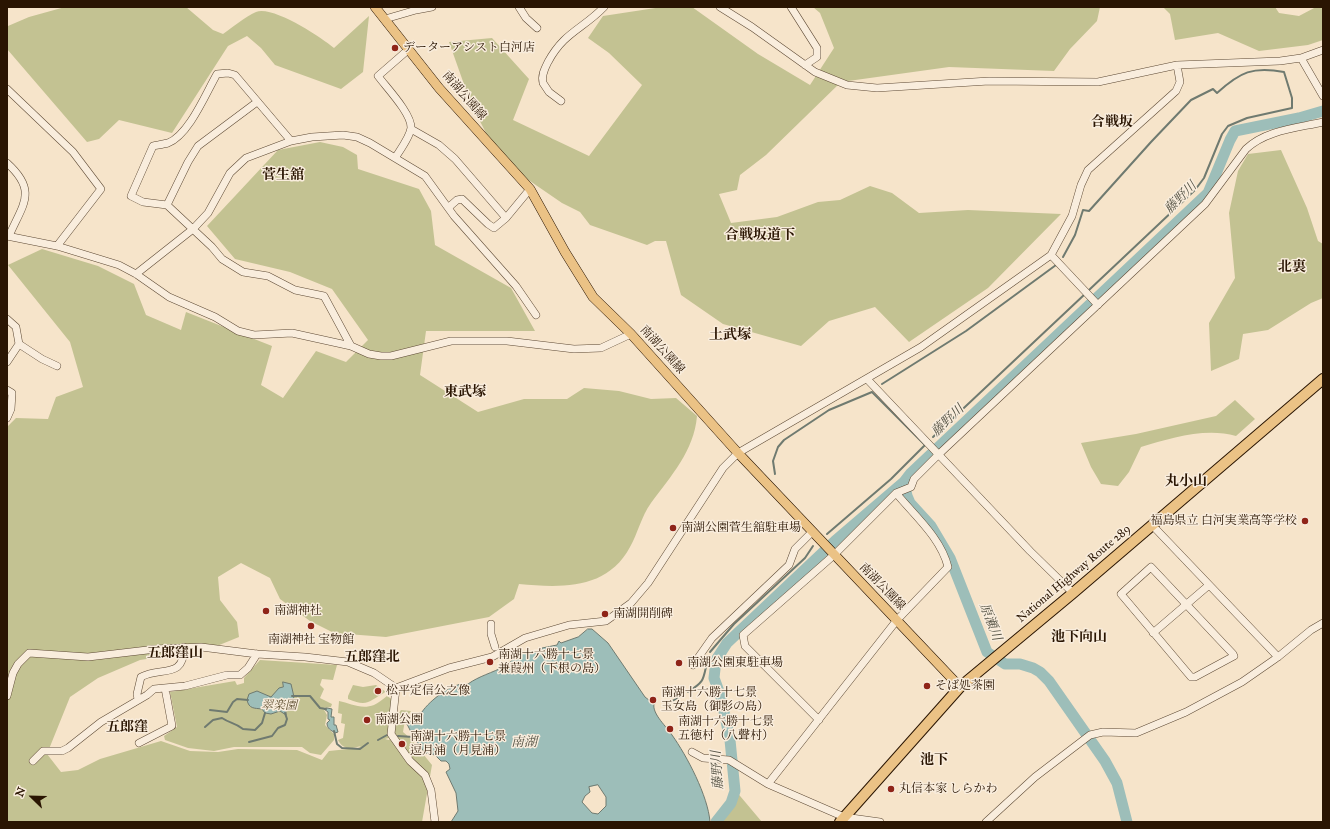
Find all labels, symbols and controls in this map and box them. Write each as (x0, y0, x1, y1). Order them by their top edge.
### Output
place label: データーアシスト白河店 (403, 41, 535, 55)
marker: データーアシスト白河店 (390, 43, 400, 53)
street label: 南湖公園線 (439, 69, 489, 123)
district label: 合戦坂 (1091, 115, 1133, 131)
district label: 菅生舘 (262, 168, 304, 184)
water label: 藤野川 (1162, 179, 1200, 217)
district label: 合戦坂道下 (725, 228, 795, 244)
district label: 北裏 (1278, 260, 1306, 276)
street label: 南湖公園線 (637, 323, 687, 377)
district label: 土武塚 (709, 328, 751, 344)
district label: 東武塚 (444, 385, 486, 401)
water label: 藤野川 (929, 402, 967, 440)
district label: 丸小山 (1165, 474, 1207, 490)
place label: 福島県立 白河実業高等学校 (1150, 514, 1297, 528)
marker: 福島県立 白河実業高等学校 (1300, 516, 1310, 526)
place label: 南湖公園菅生舘駐車場 (681, 521, 801, 535)
street label: National Highway Route 289 (1014, 522, 1134, 626)
marker: 南湖公園菅生舘駐車場 (668, 523, 678, 533)
street label: 南湖公園線 (856, 560, 908, 614)
water label: 原瀬川 (976, 601, 1004, 643)
place label: 南湖神社 (274, 604, 322, 618)
marker: 南湖神社 (261, 606, 271, 616)
place label: 南湖開削碑 (613, 607, 673, 621)
marker: 南湖開削碑 (600, 609, 610, 619)
marker: 南湖神社 宝物館 (306, 621, 316, 631)
district label: 池下向山 (1051, 630, 1107, 646)
place label: 南湖神社 宝物館 (268, 633, 354, 647)
district label: 五郎窪山 (147, 646, 203, 662)
place label: 南湖十六勝十七景 兼葭州（下根の島） (498, 648, 606, 676)
district label: 五郎窪北 (344, 650, 400, 666)
place label: 南湖公園東駐車場 (687, 656, 783, 670)
marker: 南湖十六勝十七景 兼葭州（下根の島） (485, 657, 495, 667)
marker: 南湖公園東駐車場 (674, 658, 684, 668)
place label: そば処茶園 (935, 679, 995, 693)
marker: そば処茶園 (922, 681, 932, 691)
place label: 松平定信公之像 (386, 684, 470, 698)
marker: 松平定信公之像 (373, 686, 383, 696)
place label: 南湖十六勝十七景 玉女島（御影の島） (661, 686, 769, 714)
marker: 南湖十六勝十七景 玉女島（御影の島） (648, 695, 658, 705)
park label: 翠楽園 (261, 699, 297, 713)
place label: 南湖公園 (375, 713, 423, 727)
marker: 南湖公園 (362, 715, 372, 725)
place label: 南湖十六勝十七景 五徳村（八聲村） (678, 715, 774, 743)
district label: 五郎窪 (106, 720, 148, 736)
marker: 南湖十六勝十七景 五徳村（八聲村） (665, 724, 675, 734)
place label: 南湖十六勝十七景 逗月浦（月見浦） (410, 730, 506, 758)
water label: 南湖 (511, 735, 537, 751)
marker: 南湖十六勝十七景 逗月浦（月見浦） (397, 739, 407, 749)
water label: 藤野川 (709, 750, 727, 790)
district label: 池下 (920, 753, 948, 769)
north arrow (12, 777, 52, 817)
place label: 丸信本家 しらかわ (899, 782, 998, 796)
marker: 丸信本家 しらかわ (886, 784, 896, 794)
text: N (13, 785, 28, 799)

